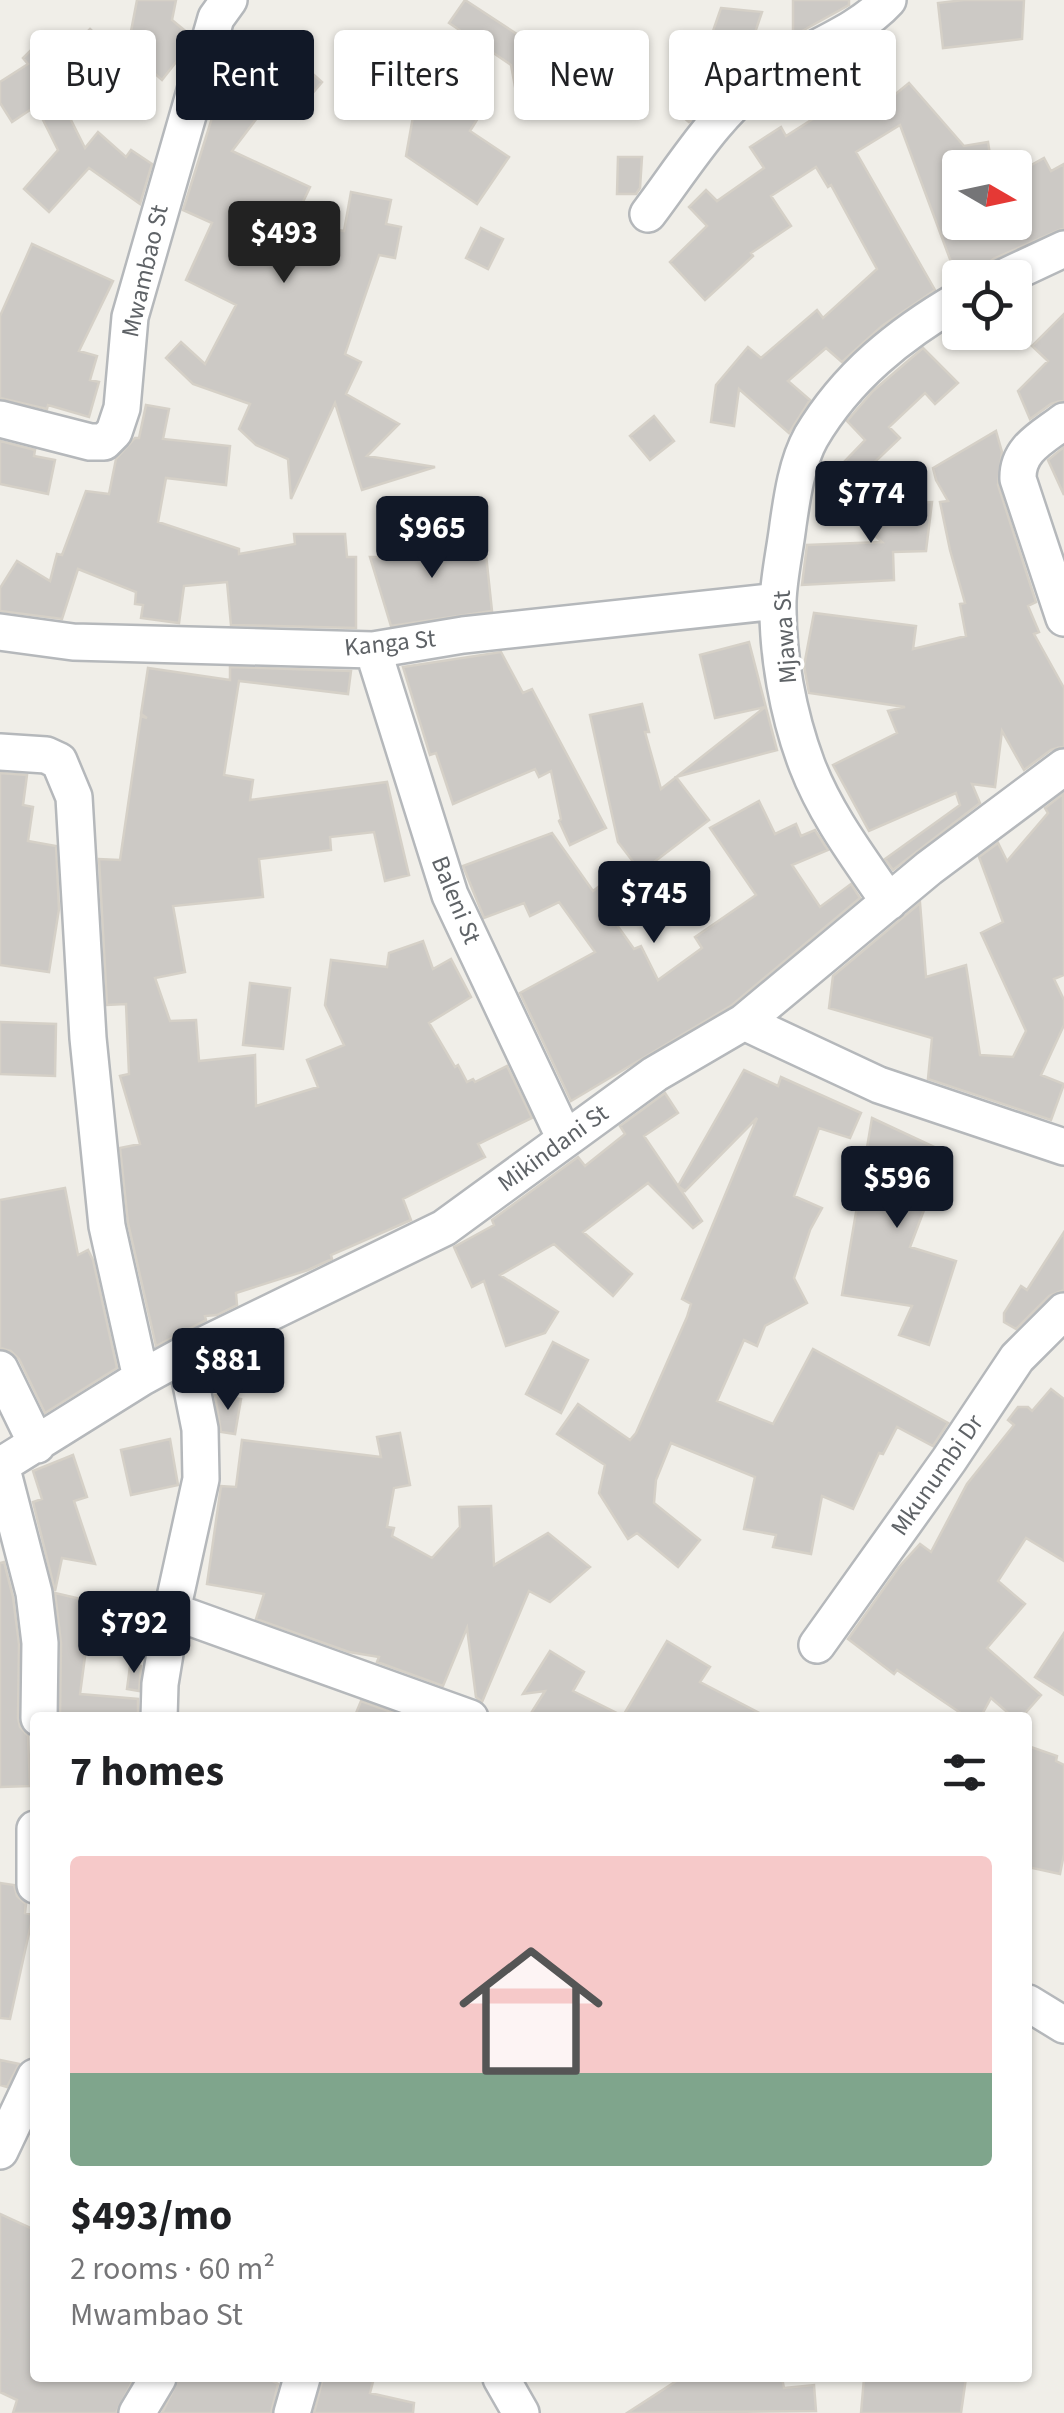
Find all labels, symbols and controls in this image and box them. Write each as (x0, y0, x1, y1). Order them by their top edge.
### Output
chip: Buy (30, 30, 156, 120)
chip: Rent (176, 30, 314, 120)
chip: Filters (334, 30, 494, 120)
chip: New (514, 30, 649, 120)
chip: Apartment (669, 30, 896, 120)
north arrow (942, 150, 1032, 240)
map controls (942, 150, 1032, 350)
street label: Mwambao St (112, 201, 178, 341)
pin: $493 (225, 201, 343, 286)
text: $493 (250, 210, 318, 256)
button: locate (942, 260, 1032, 350)
pin: $774 (812, 461, 930, 546)
text: $774 (837, 470, 905, 516)
pin: $965 (373, 496, 491, 581)
text: $965 (398, 505, 466, 551)
street label: Mjawa St (764, 589, 806, 685)
street label: Kanga St (342, 620, 438, 666)
street label: Baleni St (422, 851, 490, 950)
pin: $745 (595, 861, 713, 946)
text: $745 (620, 870, 688, 916)
street label: Mikindani St (490, 1095, 616, 1200)
pin: $596 (838, 1146, 956, 1231)
text: $596 (863, 1155, 931, 1201)
pin: $881 (169, 1328, 287, 1413)
text: $881 (194, 1337, 262, 1383)
street label: Mkunumbi Dr (882, 1407, 992, 1543)
pin: $792 (75, 1591, 193, 1676)
text: $792 (100, 1600, 168, 1646)
text: 7 homes (70, 1742, 224, 1802)
icon: filters (937, 1745, 992, 1800)
icon: home (441, 1921, 621, 2101)
text: $493/mo (70, 2186, 232, 2246)
text: 2 rooms · 60 m² (70, 2246, 275, 2292)
text: Mwambao St (70, 2292, 243, 2338)

